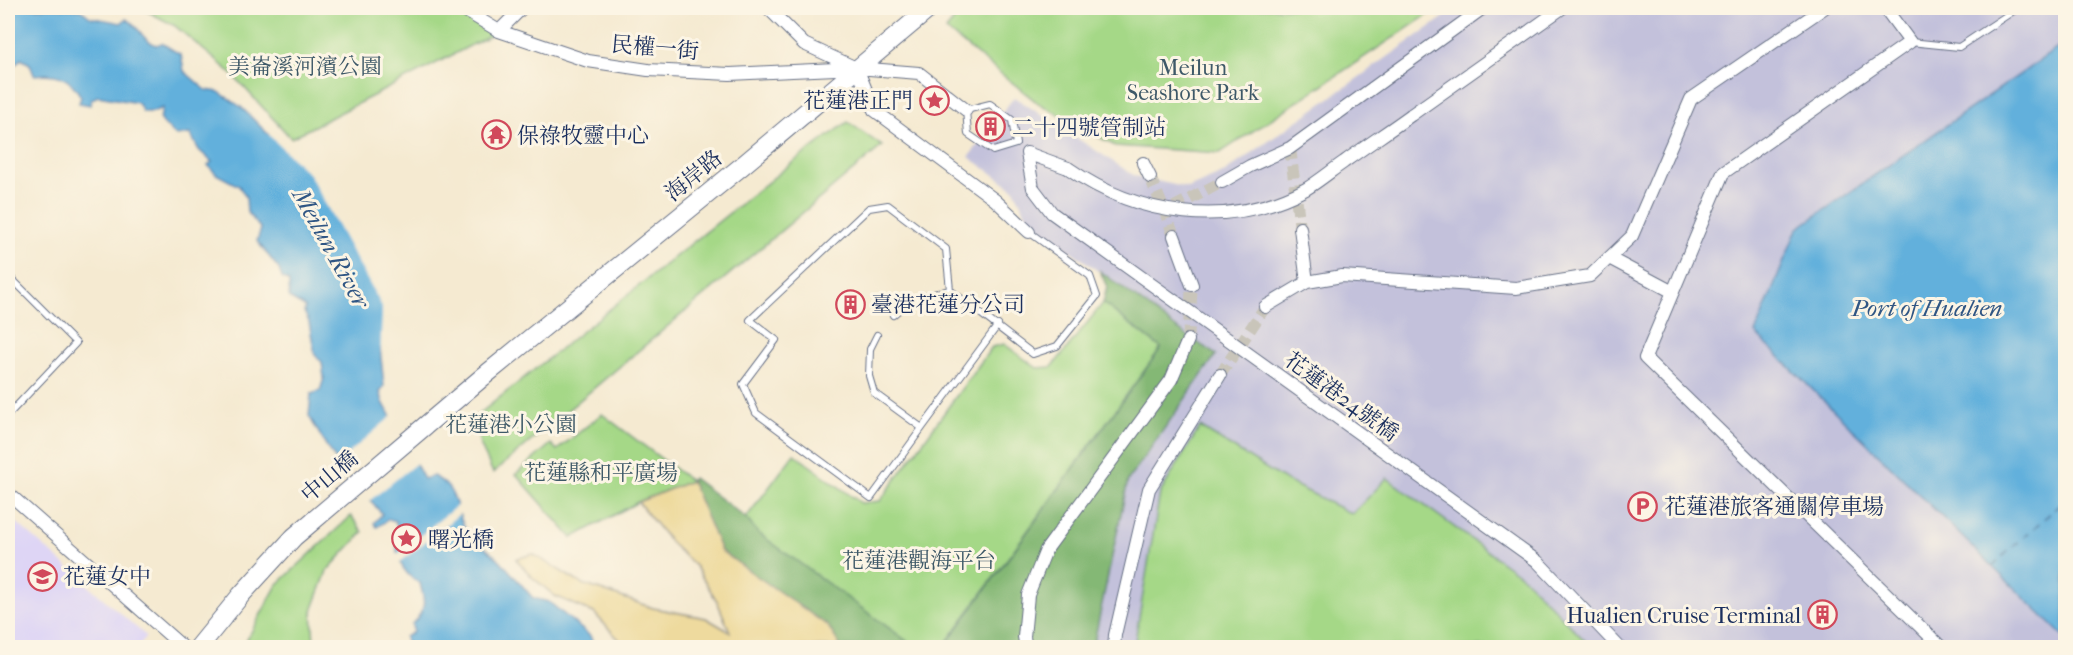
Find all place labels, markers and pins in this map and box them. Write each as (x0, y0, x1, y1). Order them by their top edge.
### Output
place icon: 花蓮港正門 (918, 84, 950, 116)
place label: 花蓮港正門 (803, 88, 913, 114)
building icon: 二十四號管制站 (975, 111, 1007, 143)
place label: 二十四號管制站 (1012, 115, 1166, 141)
temple icon: 保祿牧靈中心 (480, 119, 512, 151)
place label: 保祿牧靈中心 (517, 123, 649, 149)
building icon: 臺港花蓮分公司 (834, 288, 866, 320)
place label: 臺港花蓮分公司 (871, 292, 1025, 318)
parking icon: 花蓮港旅客通關停車場 (1627, 490, 1659, 522)
place label: 花蓮港旅客通關停車場 (1664, 494, 1884, 520)
place icon: 曙光橋 (391, 523, 423, 555)
place label: 曙光橋 (428, 527, 494, 553)
school or university icon: 花蓮女中 (26, 560, 58, 592)
place label: 花蓮女中 (63, 564, 151, 590)
building icon: Hualien Cruise Terminal (1806, 599, 1838, 631)
place label: Hualien Cruise Terminal (1567, 603, 1801, 629)

